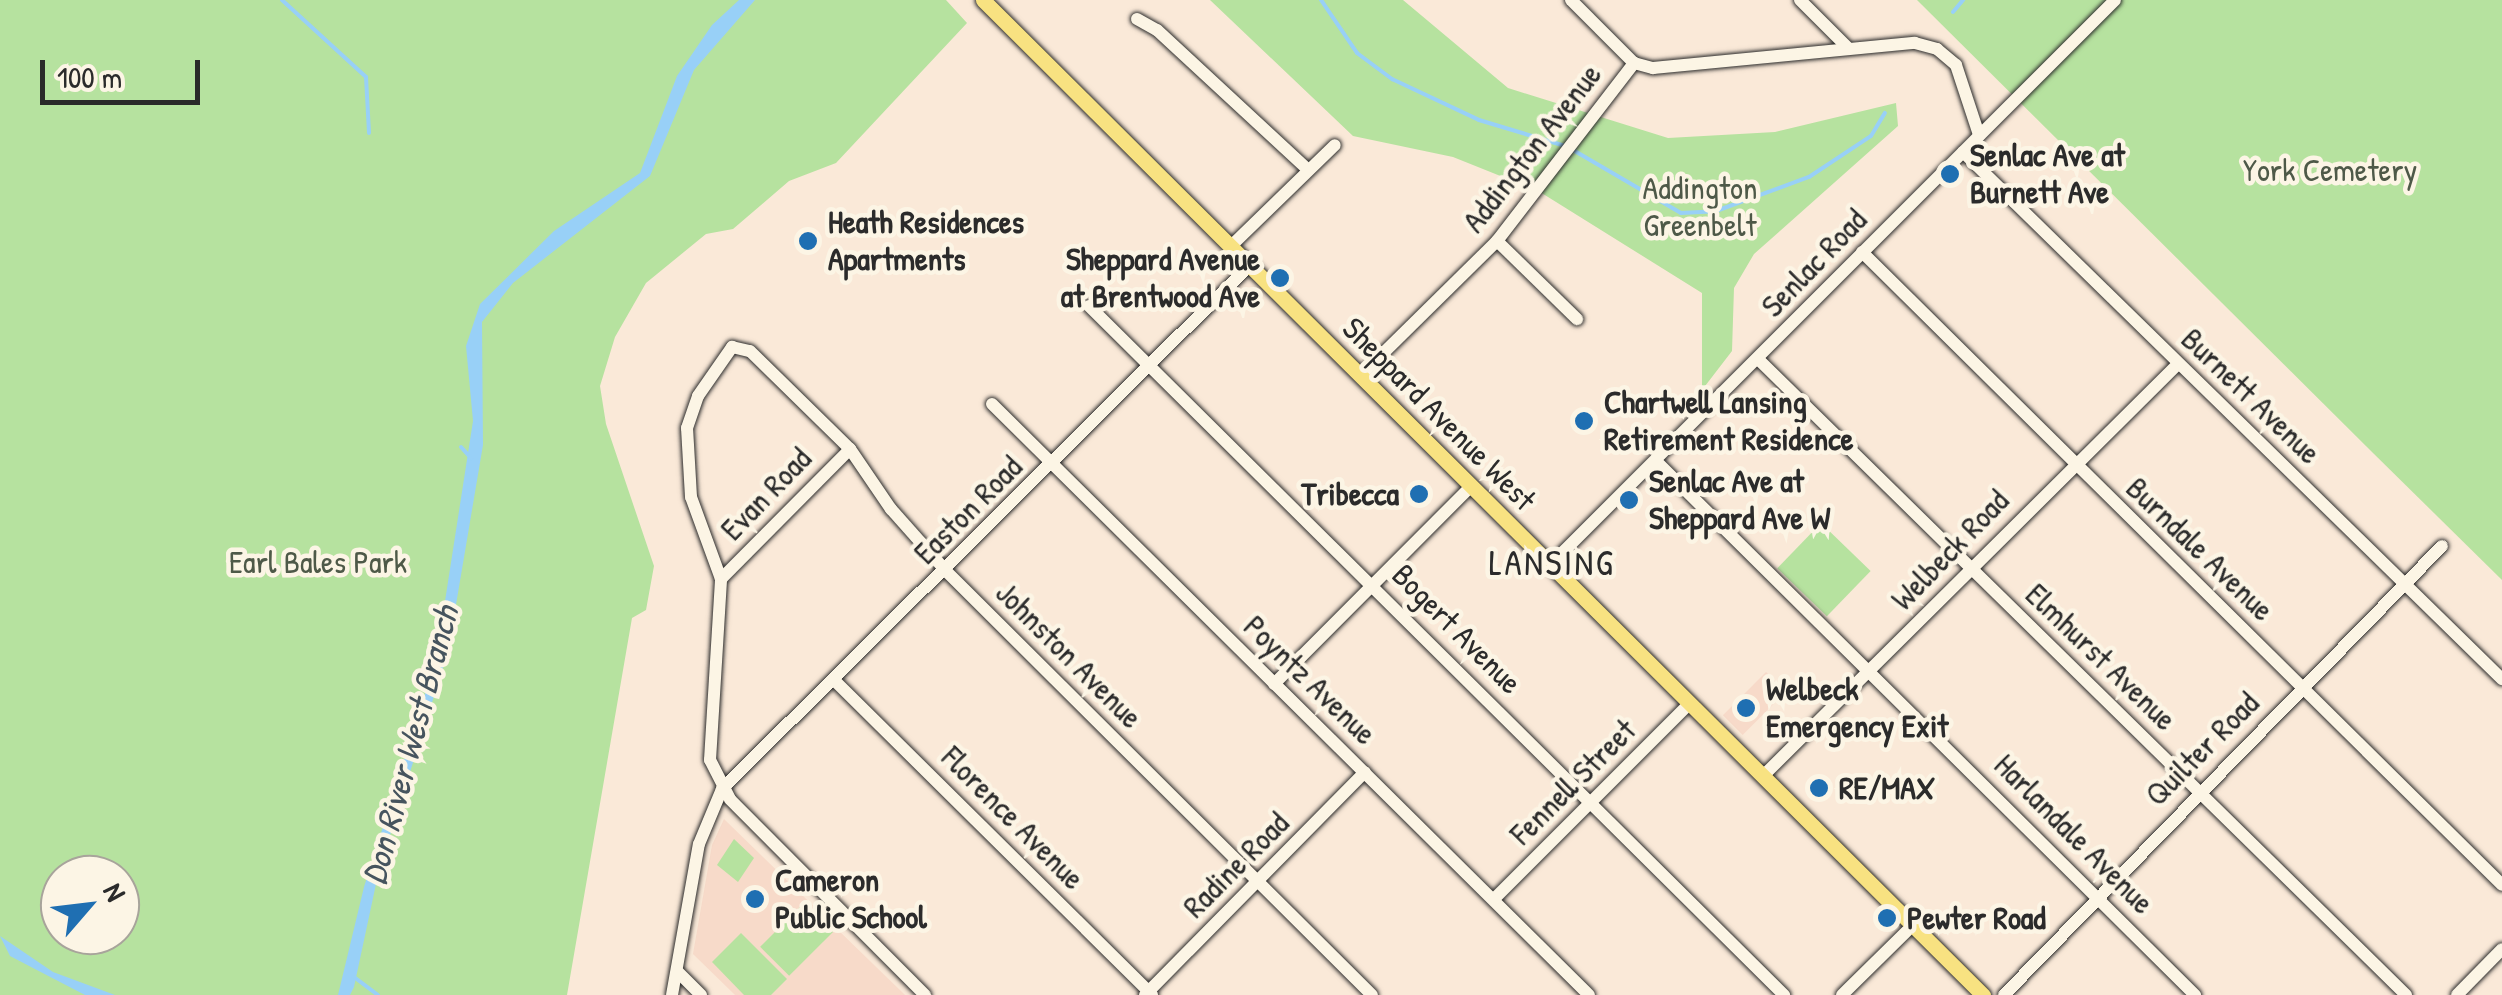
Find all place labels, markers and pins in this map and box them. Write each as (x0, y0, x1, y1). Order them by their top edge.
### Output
place label: Senlac Ave at Burnett Ave (1970, 137, 2125, 212)
marker: Senlac Ave at Burnett Ave (1939, 163, 1961, 185)
place label: Heath Residences Apartments (828, 204, 1024, 279)
marker: Heath Residences Apartments (797, 230, 819, 252)
place label: Sheppard Avenue at Brentwood Ave (1061, 241, 1260, 316)
marker: Sheppard Avenue at Brentwood Ave (1269, 267, 1291, 289)
place label: Chartwell Lansing Retirement Residence (1604, 384, 1853, 459)
marker: Chartwell Lansing Retirement Residence (1573, 410, 1595, 432)
place label: Senlac Ave at Sheppard Ave W (1649, 463, 1830, 538)
place label: Tribecca (1301, 475, 1399, 513)
marker: Tribecca (1408, 483, 1430, 505)
marker: Senlac Ave at Sheppard Ave W (1618, 489, 1640, 511)
place label: Welbeck Emergency Exit (1766, 671, 1948, 746)
marker: Welbeck Emergency Exit (1735, 697, 1757, 719)
place label: RE/MAX (1839, 769, 1935, 807)
marker: RE/MAX (1808, 777, 1830, 799)
place label: Cameron Public School (775, 862, 927, 937)
marker: Cameron Public School (744, 888, 766, 910)
place label: Pewter Road (1907, 899, 2046, 937)
marker: Pewter Road (1876, 907, 1898, 929)

